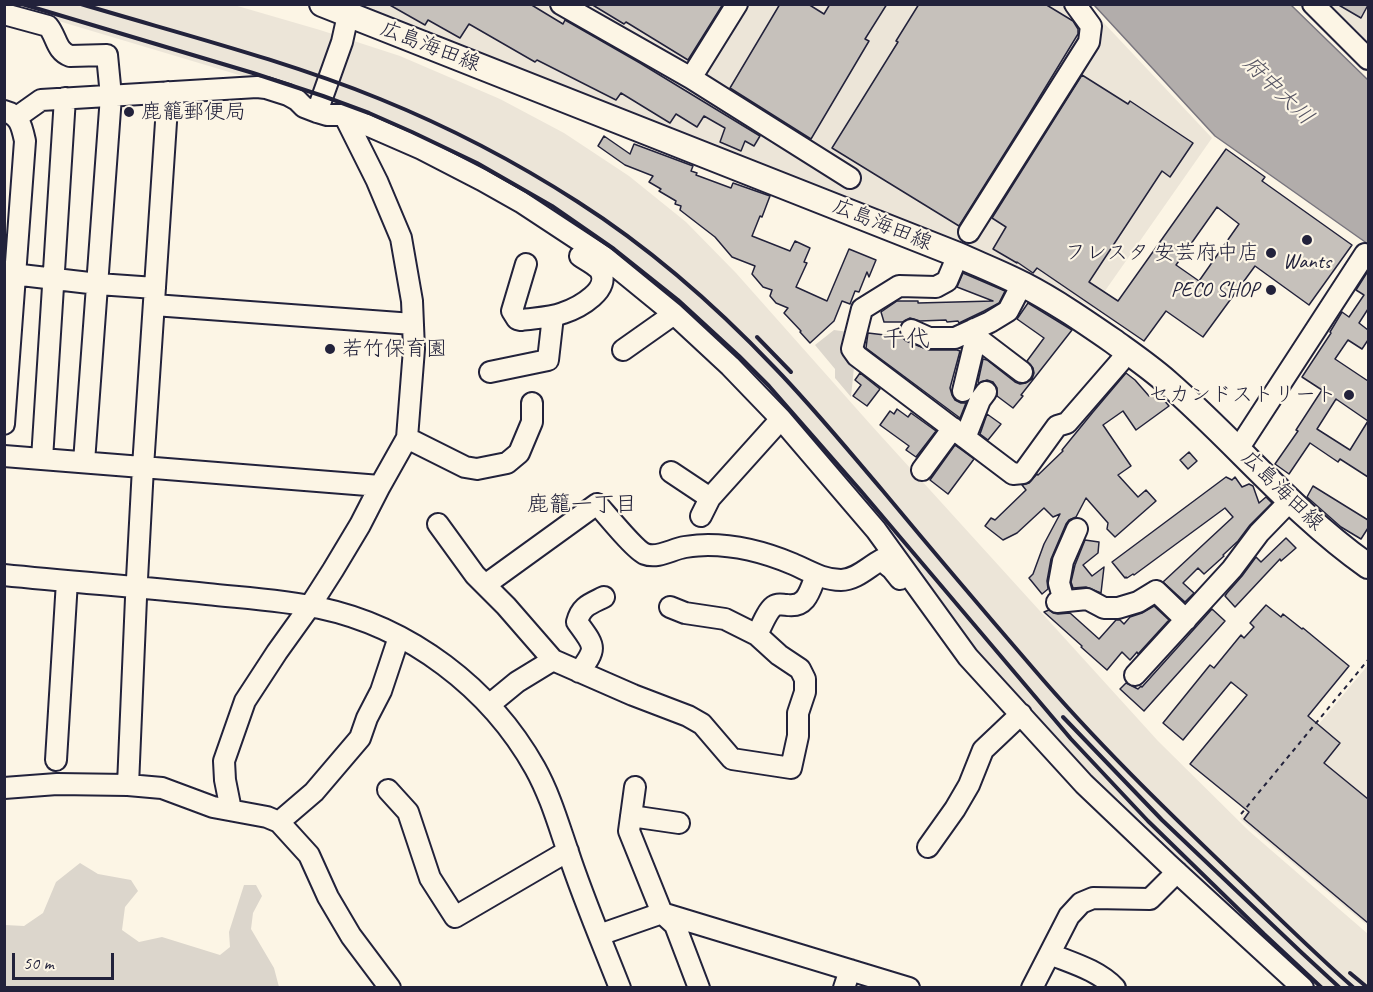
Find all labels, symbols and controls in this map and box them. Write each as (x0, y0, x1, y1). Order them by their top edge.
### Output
street label: 広島海田線 (376, 16, 484, 78)
water label: 府中大川 (1237, 51, 1319, 131)
place label: 鹿籠郵便局 (141, 99, 246, 125)
marker: 鹿籠郵便局 (122, 105, 136, 119)
street label: 広島海田線 (829, 194, 935, 256)
marker: Wants (1300, 233, 1314, 247)
place label: フレスタ 安芸府中店 (1065, 240, 1259, 266)
marker: フレスタ 安芸府中店 (1264, 246, 1278, 260)
place label: Wants (1283, 249, 1331, 275)
place label: PECO SHOP (1171, 277, 1259, 303)
marker: PECO SHOP (1264, 283, 1278, 297)
district label: 千代 (882, 326, 930, 354)
place label: 若竹保育園 (342, 336, 447, 362)
marker: 若竹保育園 (323, 342, 337, 356)
place label: セカンドストリート (1148, 382, 1337, 408)
marker: セカンドストリート (1342, 388, 1356, 402)
street label: 広島海田線 (1235, 445, 1329, 537)
district label: 鹿籠一丁目 (527, 492, 637, 518)
scale bar (15, 941, 117, 979)
text: 50 m (23, 952, 54, 974)

